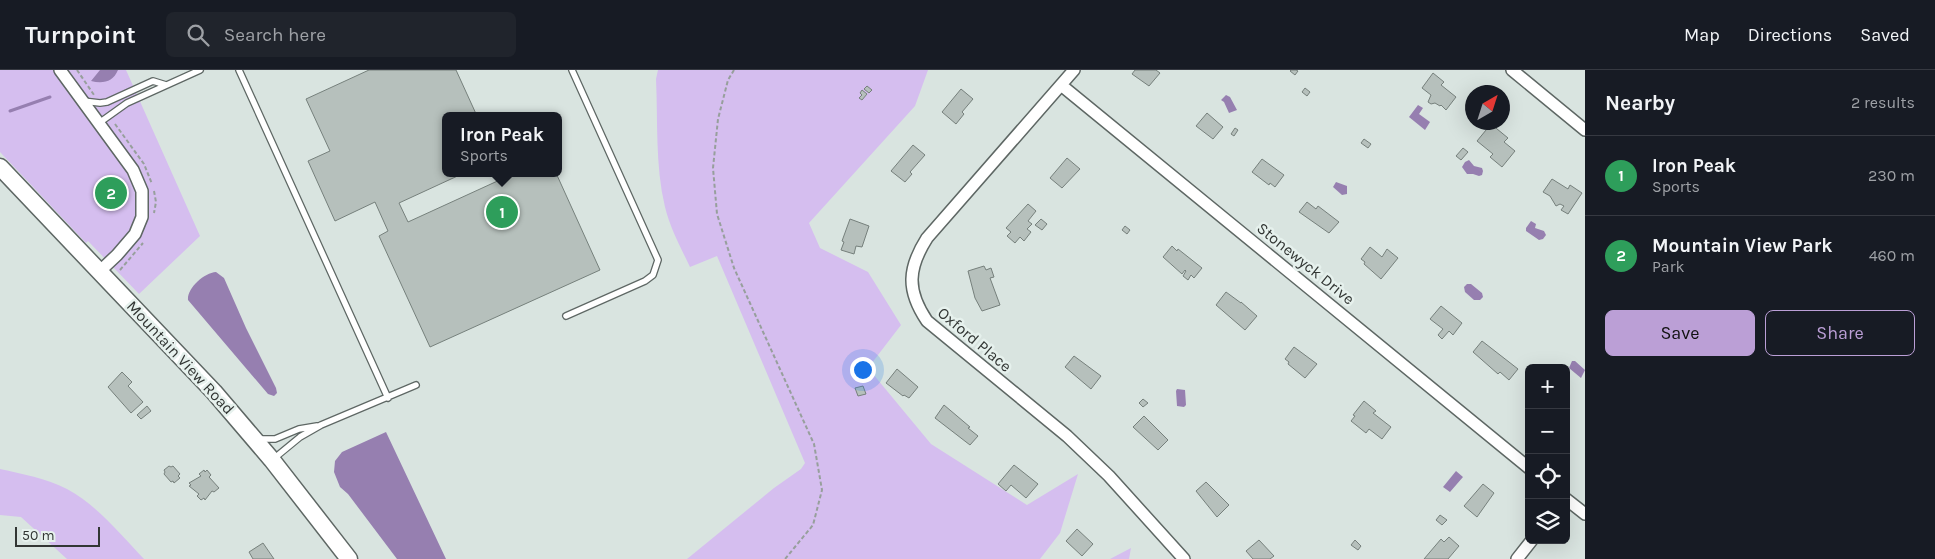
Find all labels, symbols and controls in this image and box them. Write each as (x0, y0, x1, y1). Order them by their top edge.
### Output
search box (166, 12, 516, 57)
text: Turnpoint (25, 21, 136, 49)
icon: search (184, 21, 212, 49)
text: Search here (224, 24, 326, 46)
text: Map (1684, 24, 1720, 46)
text: Directions (1748, 24, 1832, 46)
text: Saved (1860, 24, 1910, 46)
north arrow (1465, 85, 1510, 130)
text: Nearby (1605, 91, 1675, 115)
text: 2 results (1851, 93, 1915, 112)
popup (442, 112, 562, 177)
text: Iron Peak (460, 124, 544, 146)
text: Sports (460, 146, 508, 165)
text: Iron Peak (1652, 155, 1736, 177)
text: 1 (1618, 166, 1624, 185)
text: 230 m (1868, 166, 1915, 185)
pin: 2 (95, 174, 127, 212)
text: Sports (1652, 177, 1700, 196)
pin: 1 (486, 193, 518, 231)
street label: Stonewyck Drive (1253, 218, 1358, 308)
text: Mountain View Park (1652, 235, 1832, 257)
text: 2 (1616, 246, 1626, 265)
text: 460 m (1869, 246, 1915, 265)
text: Park (1652, 257, 1684, 276)
street label: Mountain View Road (123, 296, 238, 418)
street label: Oxford Place (934, 303, 1015, 376)
button: Save (1605, 310, 1755, 356)
button: Share (1765, 310, 1915, 356)
your location (850, 357, 876, 383)
map controls (1525, 364, 1570, 544)
button: + (1525, 364, 1570, 409)
button: − (1525, 409, 1570, 454)
button: locate (1525, 454, 1570, 499)
button: layers (1525, 499, 1570, 544)
scale bar (15, 524, 100, 547)
text: 50 m (22, 527, 55, 544)

